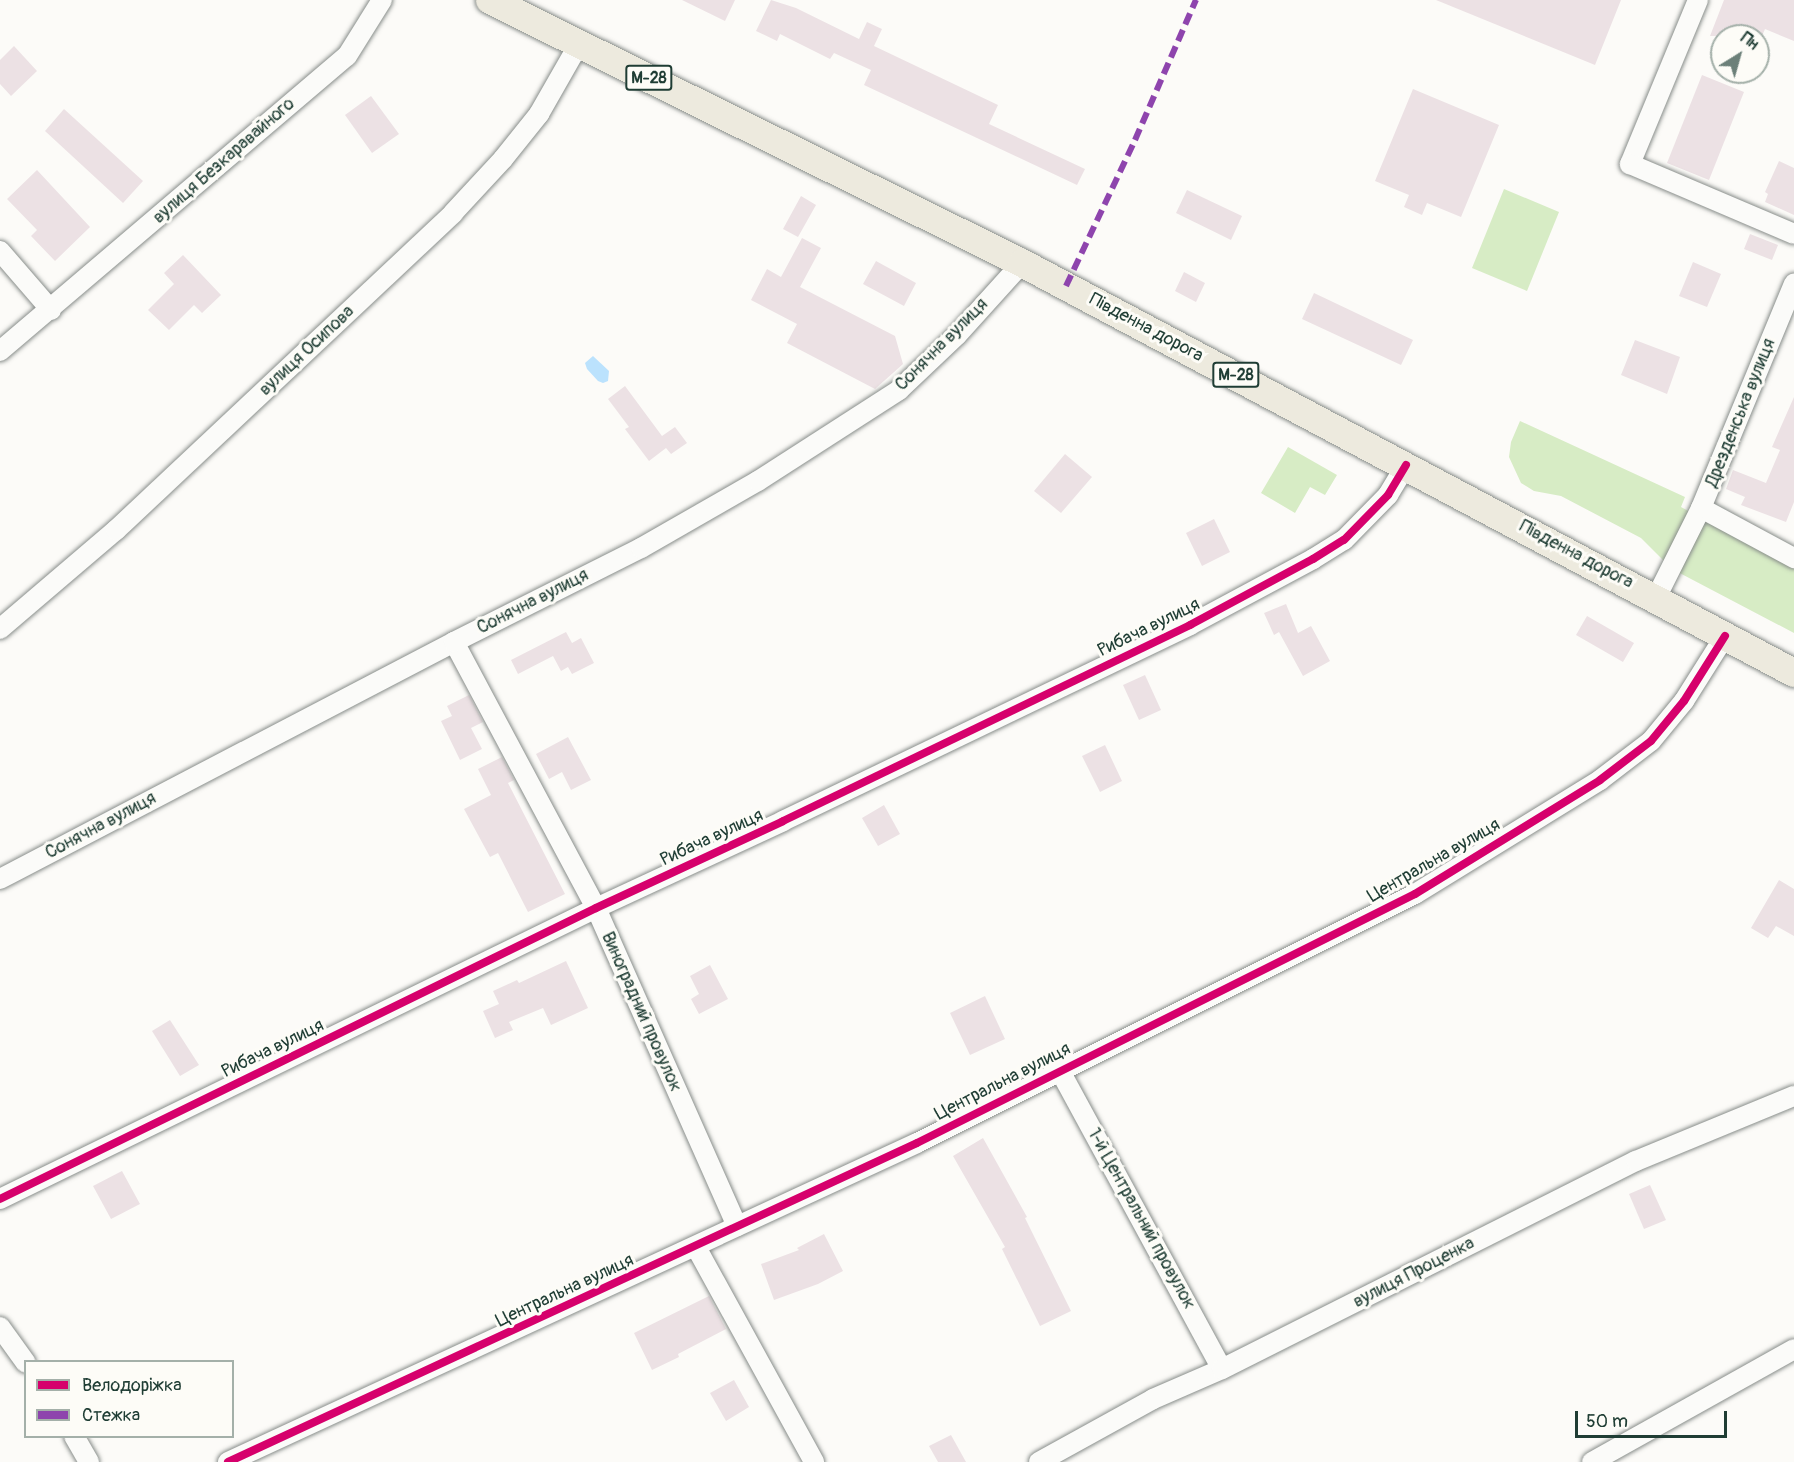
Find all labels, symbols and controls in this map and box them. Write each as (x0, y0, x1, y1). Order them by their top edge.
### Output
north arrow (1710, 24, 1770, 84)
text: Пн (1737, 28, 1763, 55)
road number: М-28 (625, 65, 673, 91)
street label: вулиця Безкаравайного (149, 94, 299, 228)
street label: Південна дорога (1085, 289, 1207, 367)
street label: Сонячна вулиця (891, 294, 993, 396)
street label: вулиця Осипова (255, 301, 359, 401)
street label: Дрезденська вулиця (1701, 336, 1781, 490)
road number: М-28 (1212, 362, 1260, 388)
street label: Південна дорога (1515, 516, 1637, 594)
street label: Сонячна вулиця (474, 565, 592, 639)
street label: Рибача вулиця (1094, 594, 1204, 662)
street label: Сонячна вулиця (42, 788, 160, 864)
street label: Рибача вулиця (657, 805, 767, 871)
street label: Центральна вулиця (1364, 814, 1504, 908)
street label: Виноградний провулок (596, 929, 686, 1095)
street label: Рибача вулиця (218, 1015, 328, 1083)
street label: Центральна вулиця (932, 1038, 1074, 1126)
street label: 1-й Центральний провулок (1082, 1125, 1200, 1313)
street label: вулиця Проценка (1350, 1233, 1478, 1313)
street label: Центральна вулиця (493, 1250, 637, 1332)
legend (24, 1360, 234, 1438)
text: Велодоріжка (82, 1374, 182, 1397)
scale bar (1578, 1399, 1730, 1437)
text: Стежка (82, 1404, 140, 1427)
text: 50 m (1586, 1410, 1628, 1433)

